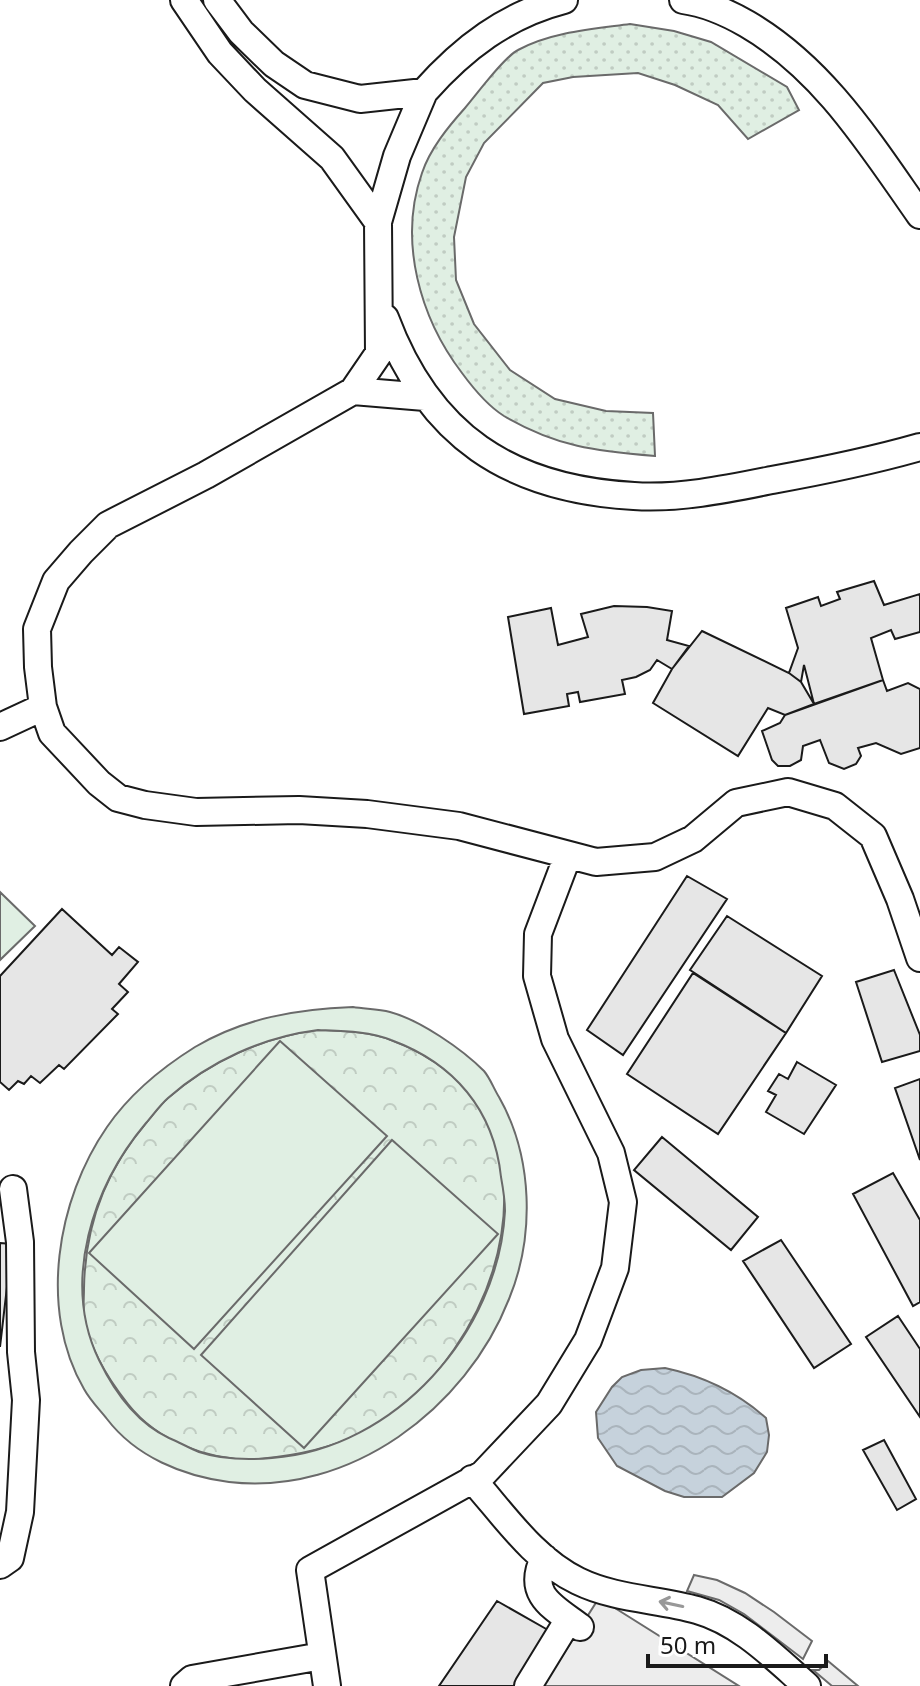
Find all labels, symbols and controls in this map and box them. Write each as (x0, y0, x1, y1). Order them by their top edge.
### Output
one-way arrow (658, 1596, 684, 1611)
scale bar (648, 1618, 826, 1668)
text: 50 m (660, 1628, 716, 1661)

